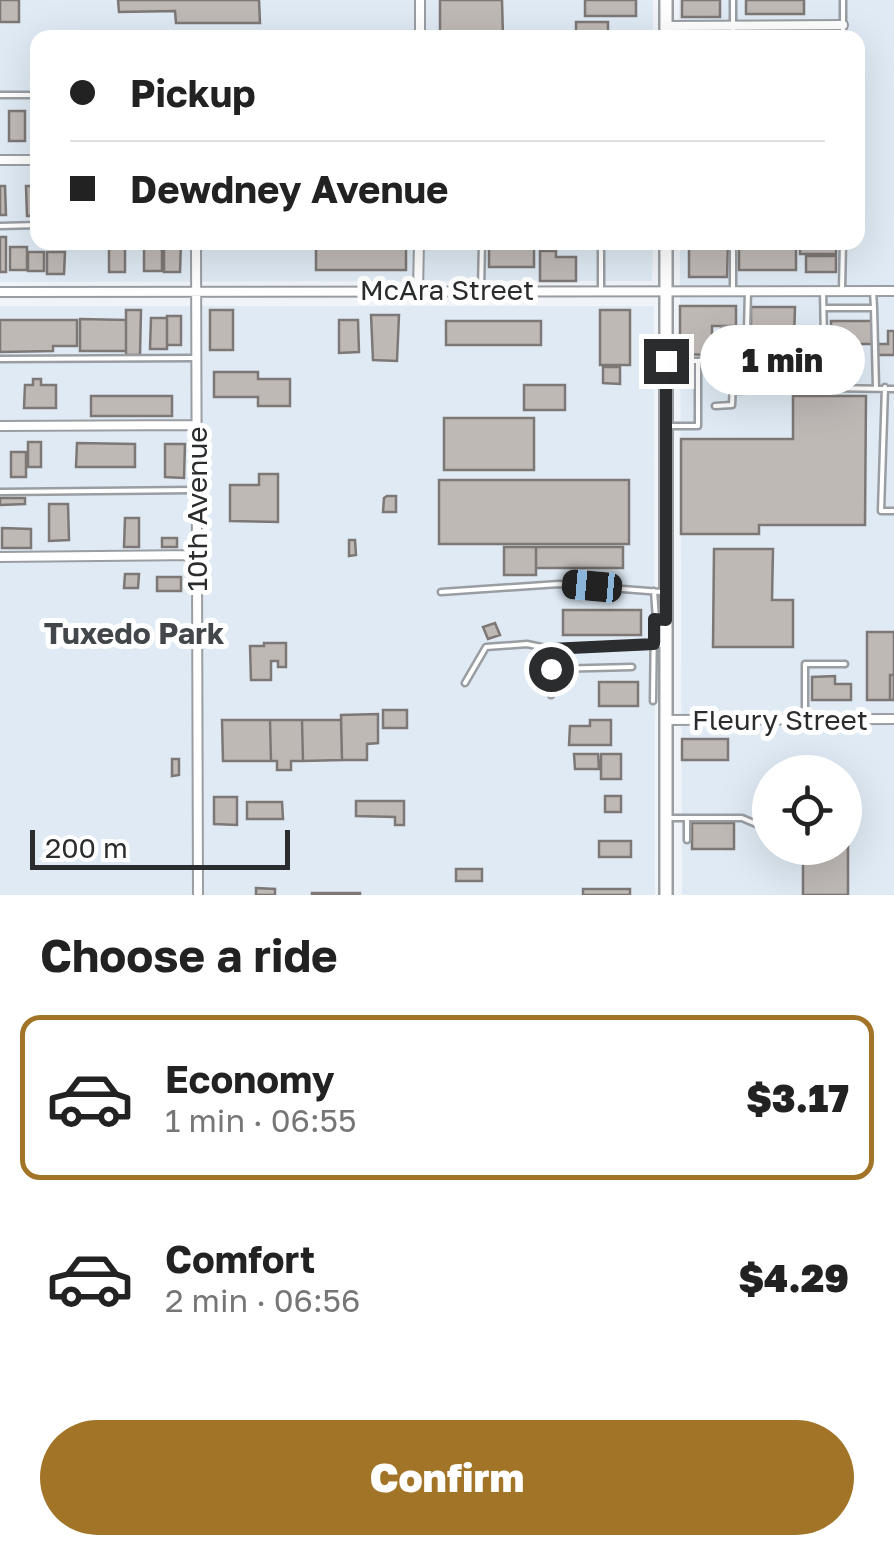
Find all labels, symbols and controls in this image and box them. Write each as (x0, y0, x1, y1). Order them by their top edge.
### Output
text: Pickup (130, 70, 256, 115)
text: Dewdney Avenue (130, 166, 448, 211)
street label: McAra Street (360, 273, 534, 306)
callout: 1 min (701, 326, 866, 396)
route end (644, 339, 689, 384)
text: 1 min (742, 341, 823, 379)
street label: 10th Avenue (180, 426, 213, 592)
car (561, 568, 623, 604)
district label: Tuxedo Park (44, 615, 225, 651)
route start (529, 647, 574, 692)
street label: Fleury Street (692, 703, 868, 736)
map controls (752, 755, 862, 865)
button: locate (752, 755, 862, 865)
scale bar (30, 825, 290, 870)
text: 200 m (45, 831, 128, 864)
text: Choose a ride (40, 928, 338, 982)
icon: car (45, 1053, 135, 1143)
text: Economy (165, 1056, 334, 1101)
text: $3.17 (746, 1075, 849, 1120)
text: 1 min · 06:55 (165, 1101, 357, 1139)
icon: car (45, 1233, 135, 1323)
text: Comfort (165, 1236, 315, 1281)
text: $4.29 (739, 1255, 849, 1300)
text: 2 min · 06:56 (165, 1281, 360, 1319)
button: Confirm (40, 1420, 854, 1535)

